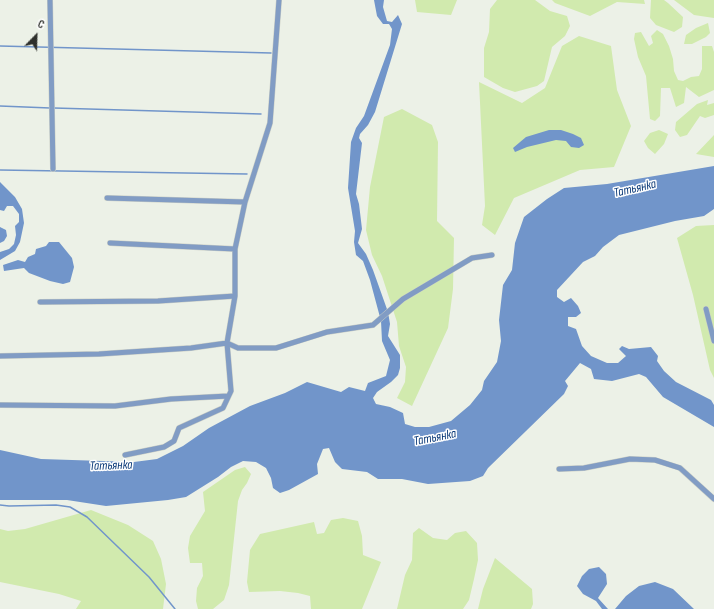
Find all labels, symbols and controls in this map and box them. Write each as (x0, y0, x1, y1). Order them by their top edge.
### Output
north arrow (16, 16, 56, 56)
text: С (36, 17, 46, 32)
water label: Татьянка (612, 177, 658, 201)
water label: Татьянка (412, 426, 458, 450)
water label: Татьянка (89, 457, 133, 475)

